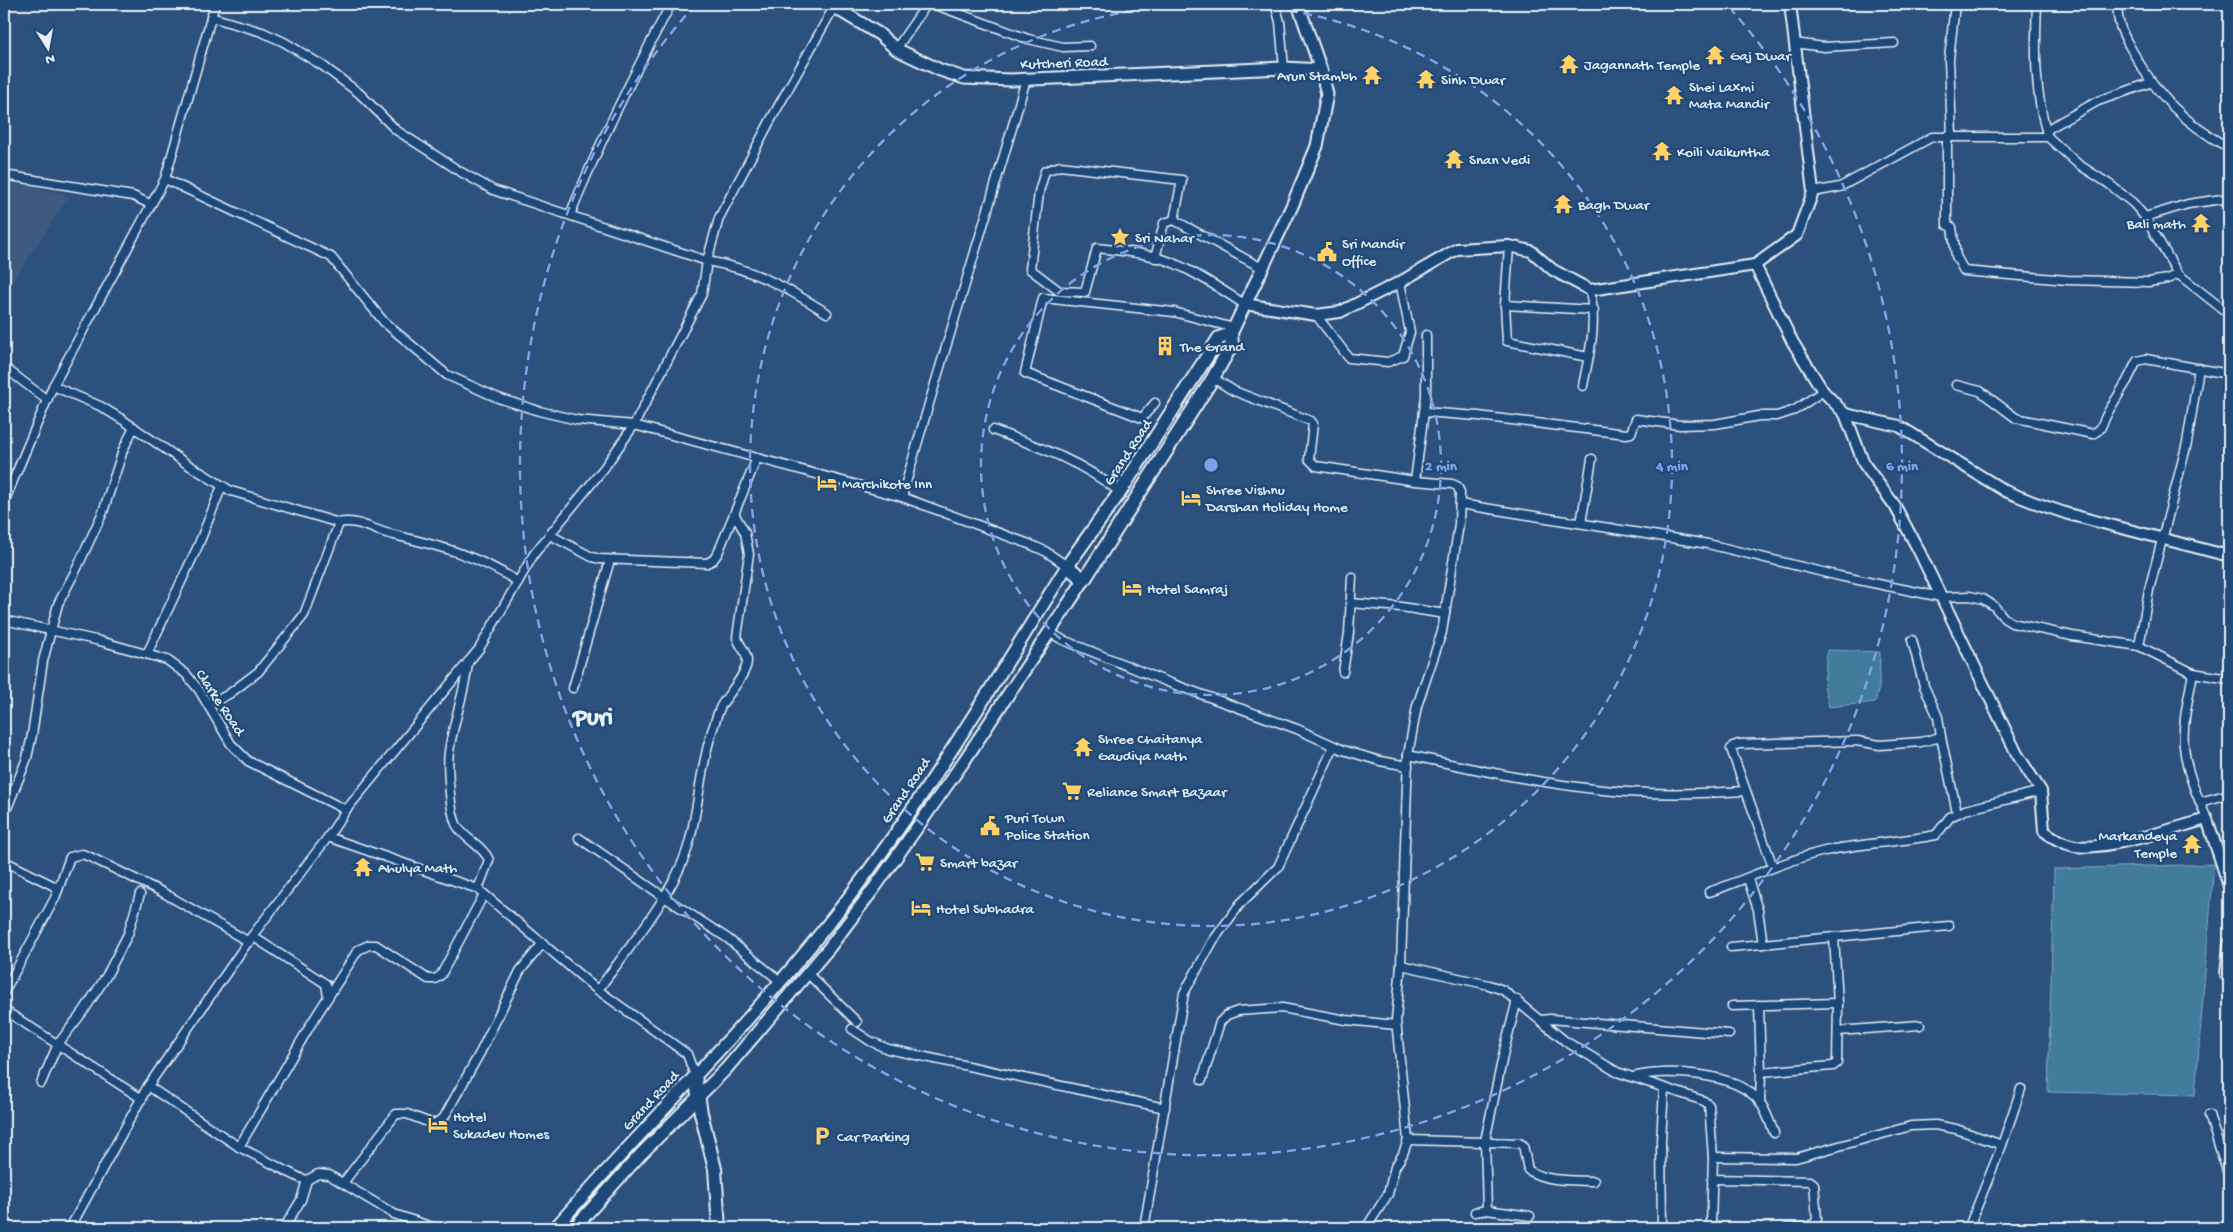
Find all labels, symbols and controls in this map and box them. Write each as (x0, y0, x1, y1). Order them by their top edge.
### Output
north arrow (22, 22, 72, 72)
temple icon: Gaj Dwar (1704, 44, 1726, 66)
place label: Gaj Dwar (1730, 48, 1792, 66)
text: N (44, 49, 56, 68)
street label: Kutcheri Road (1020, 53, 1109, 75)
temple icon: Jagannath Temple (1558, 53, 1580, 75)
place label: Jagannath Temple (1584, 57, 1700, 75)
temple icon: Arun Stambh (1361, 64, 1383, 86)
place label: Arun Stambh (1277, 68, 1357, 86)
temple icon: Sinh Dwar (1415, 68, 1437, 90)
place label: Sinh Dwar (1441, 72, 1507, 90)
place label: Shei Laxmi Mata Mandir (1689, 79, 1771, 114)
temple icon: Shei Laxmi Mata Mandir (1663, 84, 1685, 106)
temple icon: Koili Vaikuntha (1651, 140, 1673, 162)
place label: Koili Vaikuntha (1677, 144, 1770, 162)
temple icon: Snan Vedi (1443, 148, 1465, 170)
place label: Snan Vedi (1469, 152, 1530, 170)
temple icon: Bagh Dwar (1552, 193, 1574, 215)
place label: Bagh Dwar (1577, 197, 1651, 215)
temple icon: Bali math (2190, 212, 2212, 234)
place label: Bali math (2126, 216, 2186, 234)
place icon: Sri Nahar (1109, 226, 1131, 248)
place label: Sri Nahar (1135, 230, 1196, 248)
place label: Sri Mandir Office (1342, 236, 1406, 271)
public building icon: Sri Mandir Office (1316, 241, 1338, 263)
building icon: The Grand (1154, 335, 1176, 357)
place label: The Grand (1179, 339, 1245, 357)
street label: Grand Road (1101, 416, 1157, 490)
centre of rings (1202, 456, 1220, 474)
text: 2 min (1425, 458, 1458, 476)
text: 4 min (1655, 458, 1689, 476)
text: 6 min (1886, 458, 1919, 476)
hotel icon: Marchikote Inn (816, 472, 838, 494)
place label: Marchikote Inn (842, 476, 932, 494)
place label: Shree Vishnu Darshan Holiday Home (1205, 482, 1348, 517)
hotel icon: Shree Vishnu Darshan Holiday Home (1180, 487, 1202, 509)
hotel icon: Hotel Samraj (1121, 577, 1143, 599)
place label: Hotel Samraj (1147, 581, 1228, 599)
street label: Clarke Road (191, 667, 249, 741)
district label: Puri (571, 705, 613, 734)
place label: Shree Chaitanya Gaudiya Math (1098, 731, 1203, 766)
temple icon: Shree Chaitanya Gaudiya Math (1072, 736, 1094, 758)
street label: Grand Road (878, 754, 936, 827)
supermarket icon: Reliance Smart Bazaar (1061, 780, 1083, 802)
place label: Reliance Smart Bazaar (1087, 784, 1228, 802)
place label: Puri Town Police Station (1004, 810, 1090, 845)
public building icon: Puri Town Police Station (979, 815, 1001, 837)
place label: Markandeya Temple (2099, 828, 2178, 863)
temple icon: Markandeya Temple (2181, 833, 2203, 855)
supermarket icon: Smart bazar (914, 851, 936, 873)
place label: Smart bazar (940, 855, 1019, 873)
temple icon: Ahulya Math (352, 856, 374, 878)
place label: Ahulya Math (378, 860, 457, 878)
hotel icon: Hotel Subhadra (910, 897, 932, 919)
place label: Hotel Subhadra (936, 901, 1034, 919)
street label: Grand Road (619, 1067, 685, 1135)
place label: Hotel Sukadev Homes (453, 1109, 549, 1144)
hotel icon: Hotel Sukadev Homes (427, 1114, 449, 1136)
parking icon: Car Parking (811, 1125, 833, 1147)
place label: Car Parking (837, 1129, 910, 1147)

